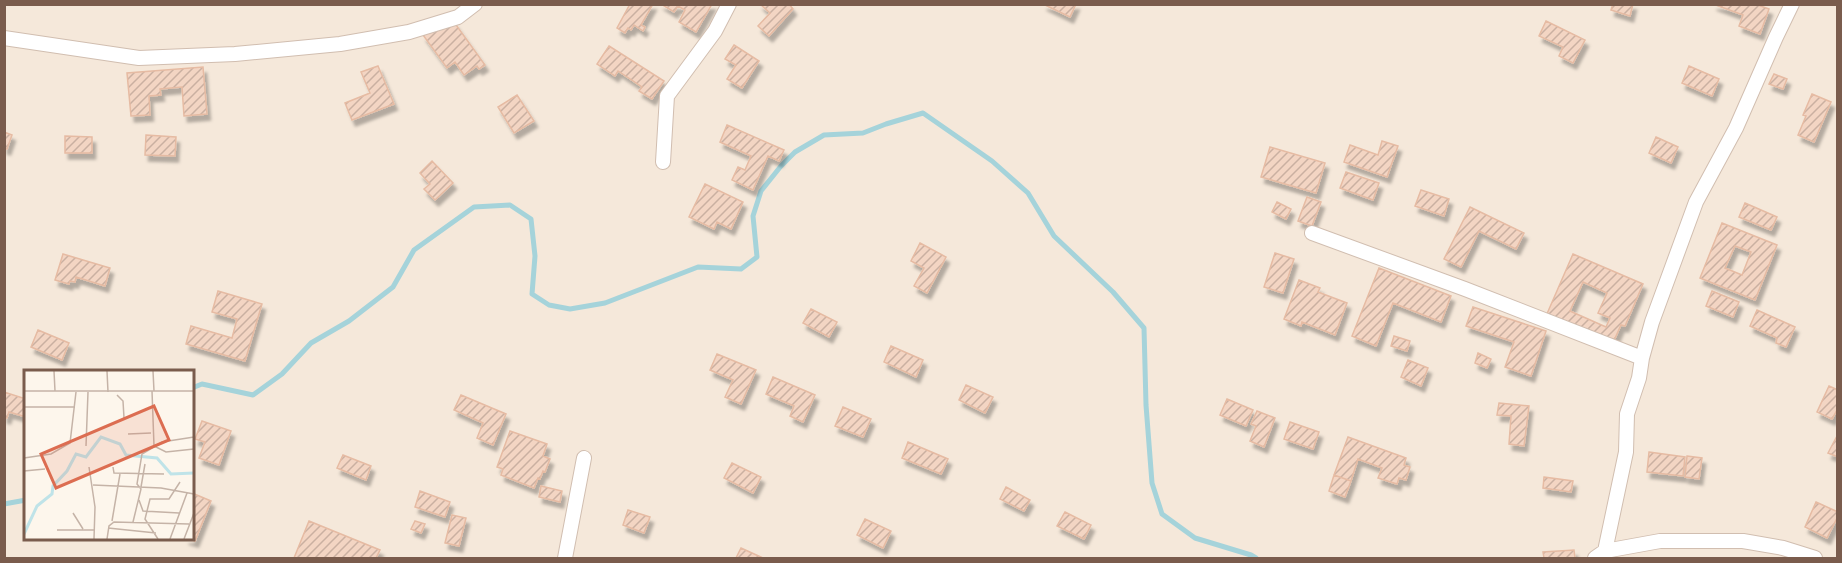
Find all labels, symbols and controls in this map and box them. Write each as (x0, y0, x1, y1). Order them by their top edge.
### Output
inset map (24, 370, 194, 539)

